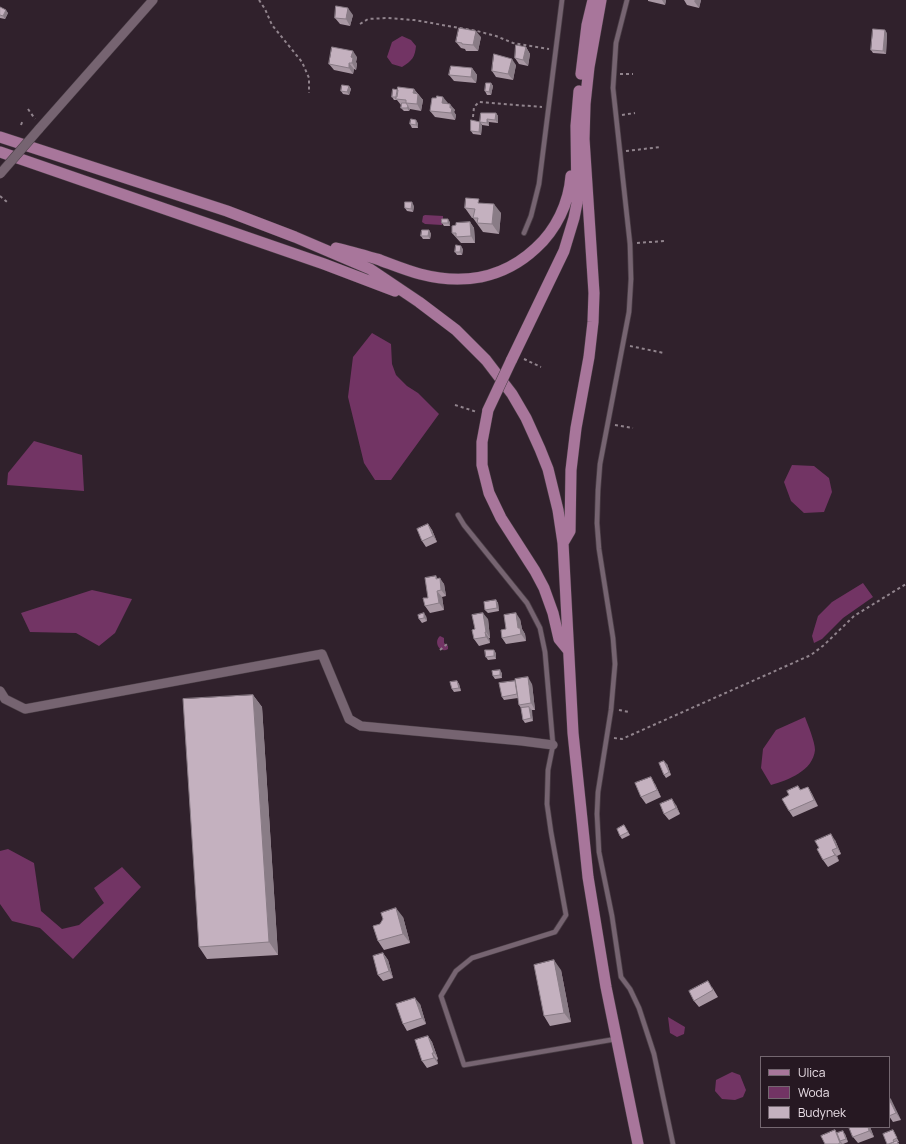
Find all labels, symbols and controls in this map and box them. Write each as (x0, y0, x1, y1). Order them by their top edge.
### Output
legend (760, 1056, 890, 1128)
text: Ulica (798, 1064, 825, 1081)
text: Woda (798, 1084, 829, 1101)
text: Budynek (798, 1104, 846, 1121)

